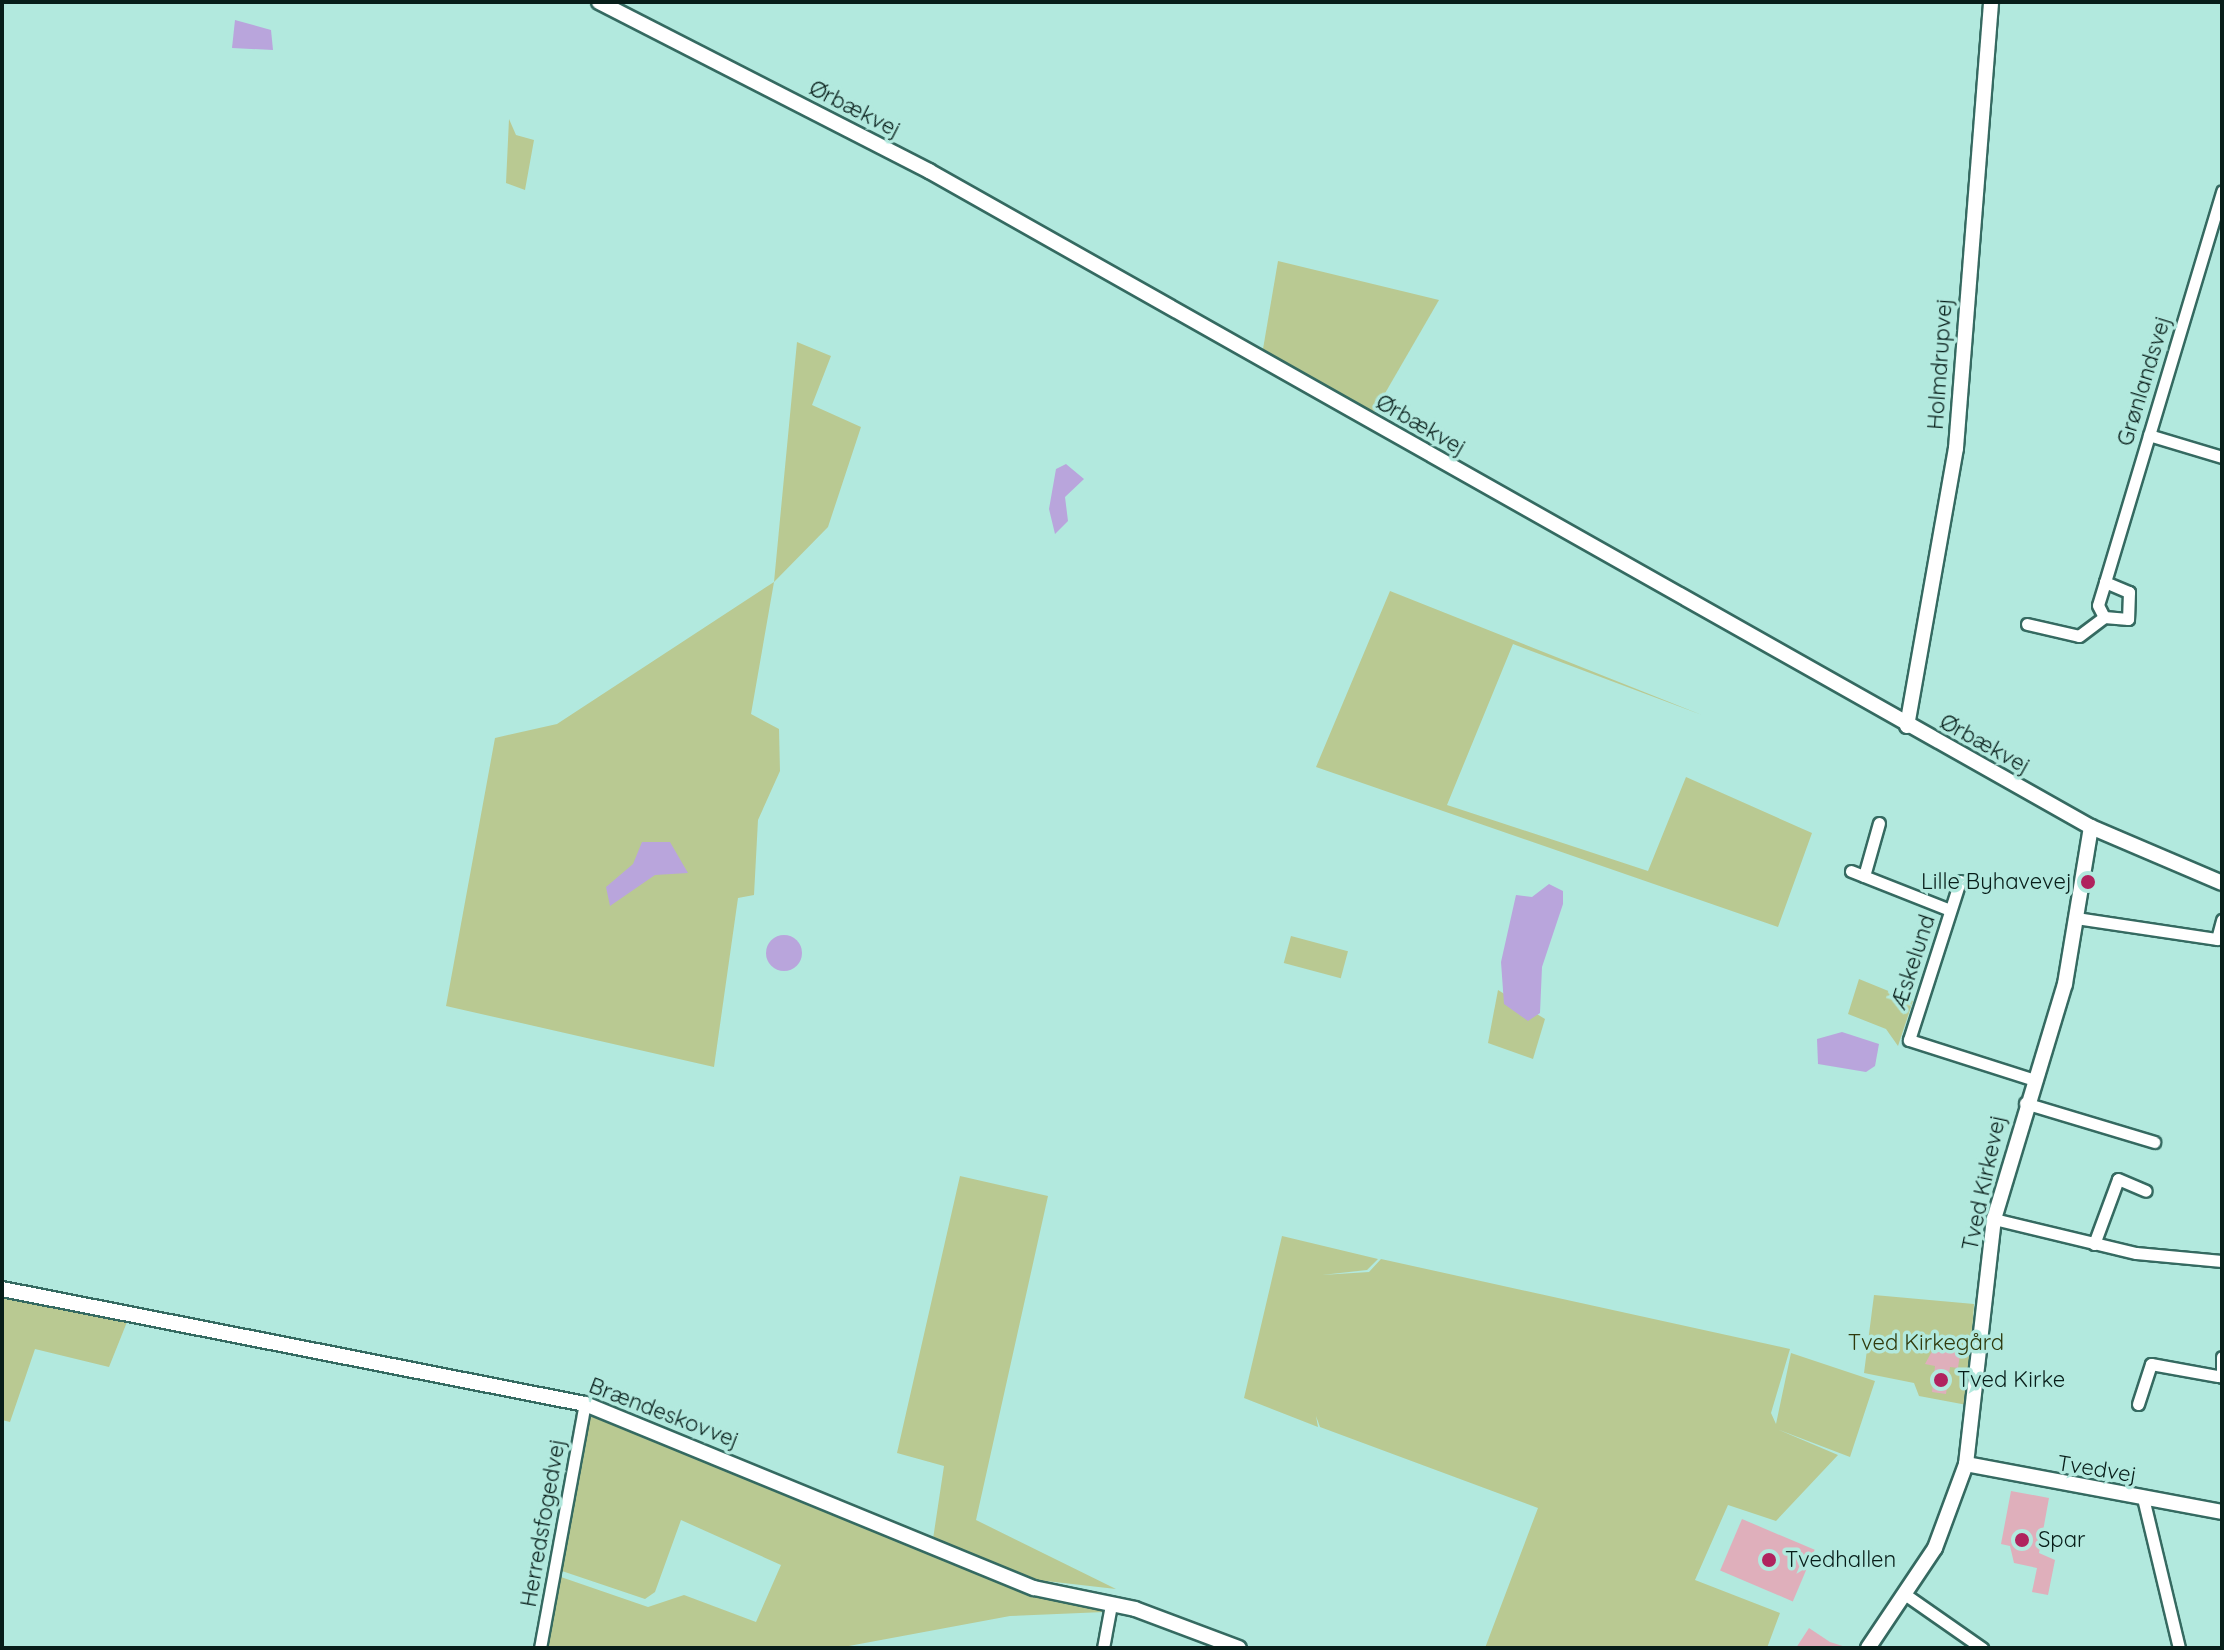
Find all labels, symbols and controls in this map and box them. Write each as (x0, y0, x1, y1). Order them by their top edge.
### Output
street label: Ørbækvej (805, 75, 905, 143)
street label: Holmdrupvej (1922, 297, 1958, 431)
street label: Grønlandsvej (2112, 313, 2176, 449)
street label: Ørbækvej (1371, 389, 1471, 461)
street label: Ørbækvej (1935, 708, 2035, 780)
place label: Lille Byhavevej (1921, 869, 2072, 895)
marker: Lille Byhavevej (2079, 873, 2097, 891)
street label: Æskelund (1885, 911, 1941, 1013)
street label: Tved Kirkevej (1957, 1113, 2011, 1253)
park label: Tved Kirkegård (1848, 1330, 2004, 1356)
place label: Tved Kirke (1957, 1367, 2065, 1393)
marker: Tved Kirke (1932, 1371, 1950, 1389)
street label: Brændeskovvej (585, 1372, 743, 1454)
street label: Herredsfogedvej (515, 1437, 571, 1609)
street label: Tvedvej (2055, 1450, 2139, 1488)
place label: Spar (2038, 1527, 2085, 1553)
marker: Spar (2013, 1531, 2031, 1549)
place label: Tvedhallen (1785, 1547, 1896, 1573)
marker: Tvedhallen (1760, 1551, 1778, 1569)

